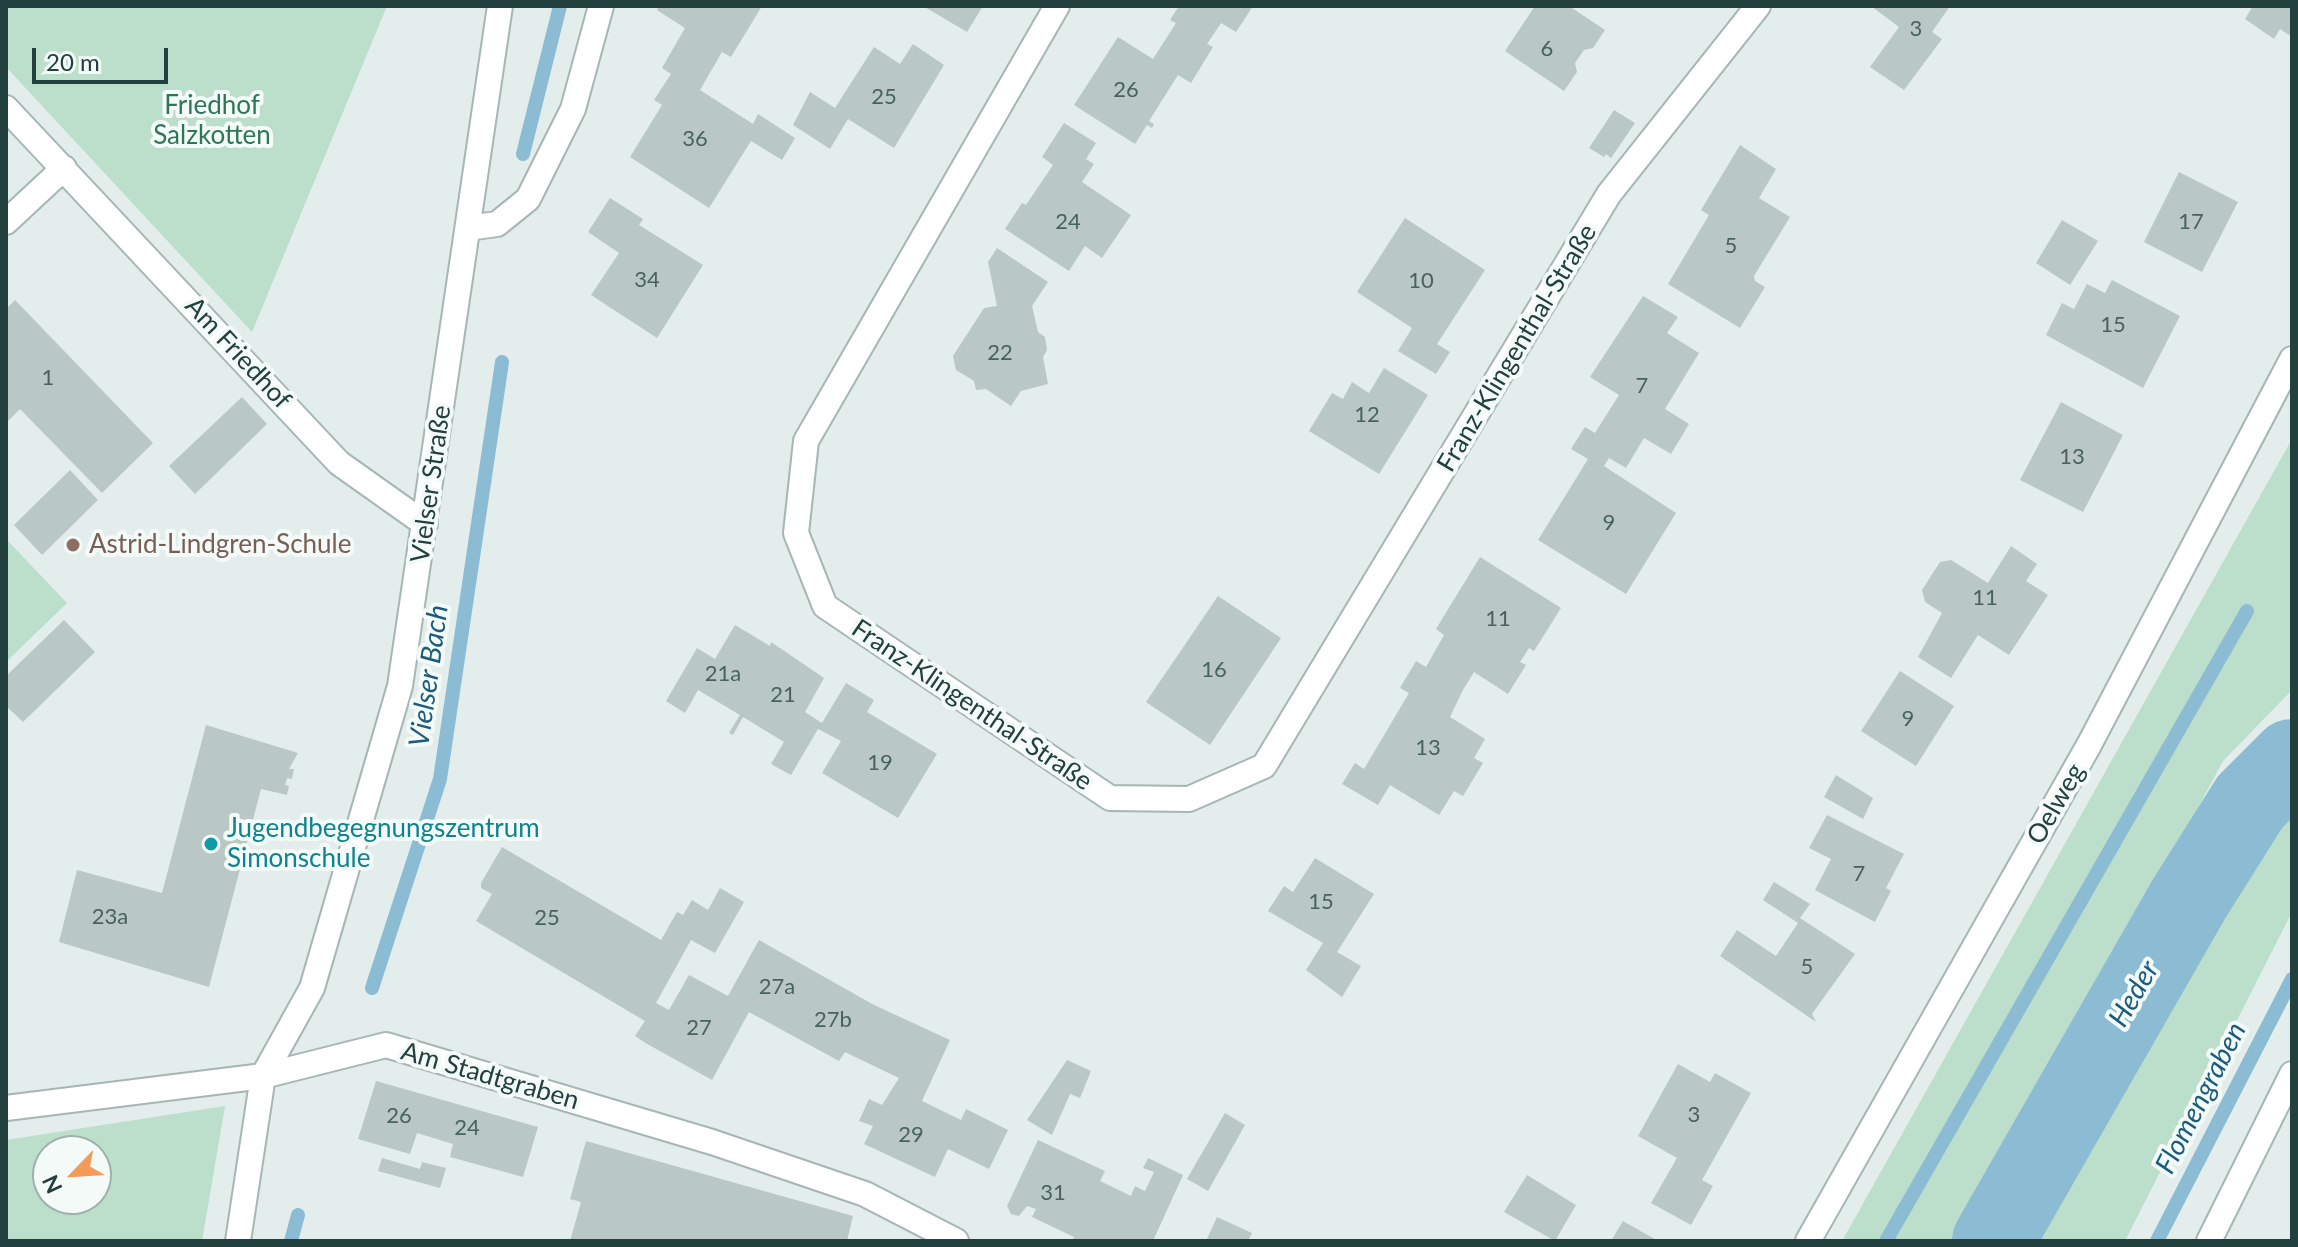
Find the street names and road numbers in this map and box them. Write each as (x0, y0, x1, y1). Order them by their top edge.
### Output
street label: Franz-Klingenthal-Straße (1431, 219, 1603, 477)
street label: Am Friedhof (178, 291, 298, 415)
street label: Vielser Straße (405, 403, 457, 565)
street label: Franz-Klingenthal-Straße (846, 613, 1098, 797)
street label: Oelweg (2020, 758, 2092, 850)
street label: Am Stadtgraben (397, 1036, 583, 1116)

